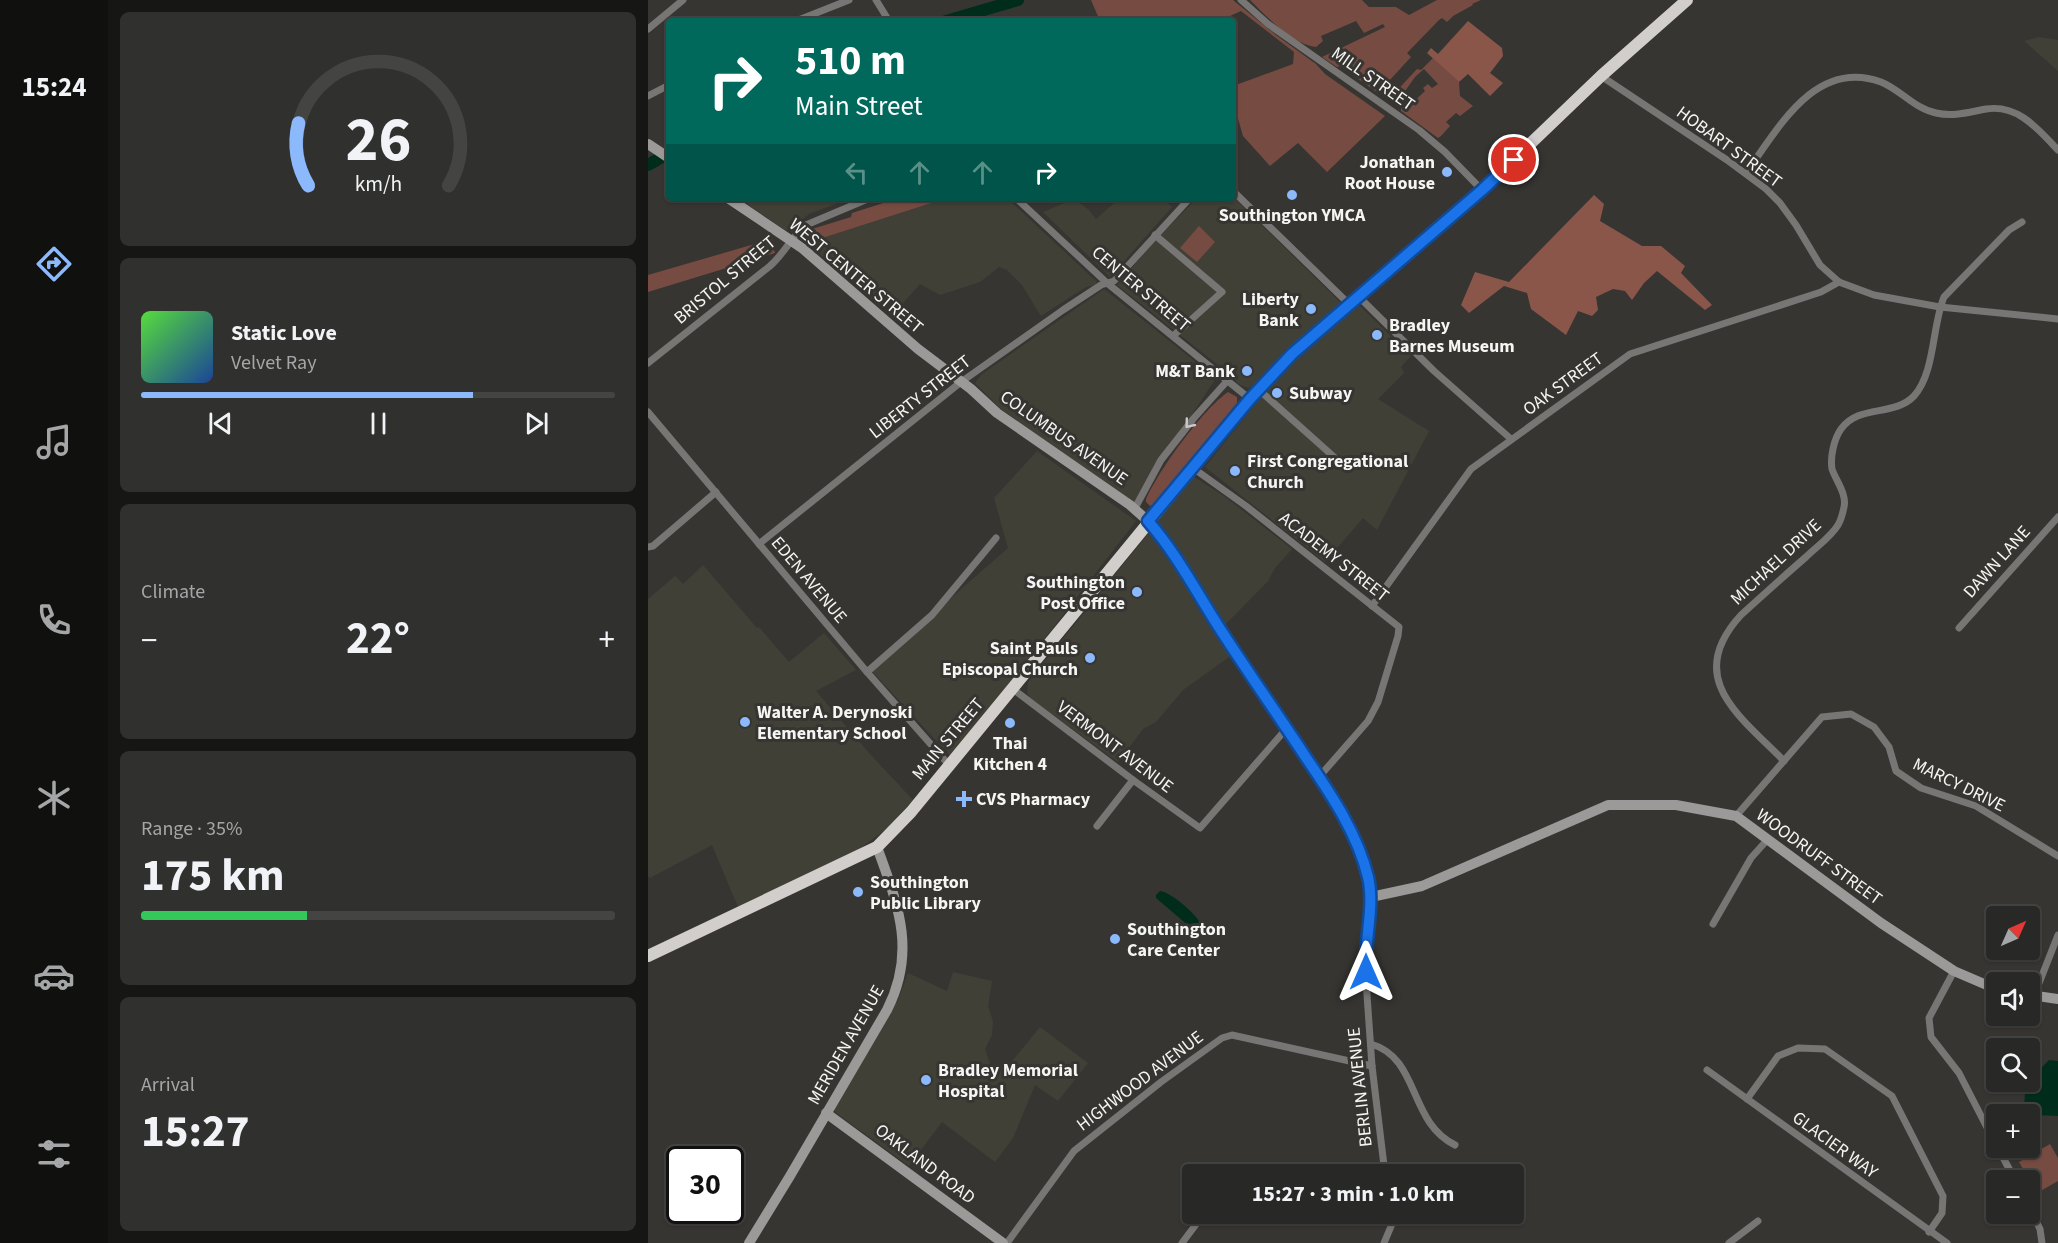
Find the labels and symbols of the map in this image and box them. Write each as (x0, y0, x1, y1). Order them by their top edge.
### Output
street label: MILL STREET (1326, 41, 1420, 117)
street label: HOBART STREET (1671, 100, 1787, 194)
pin (1488, 134, 1539, 185)
place label: Jonathan Root House (1345, 150, 1435, 196)
marker: Jonathan Root House (1440, 165, 1454, 179)
marker: Southington YMCA (1285, 188, 1299, 202)
place label: Southington YMCA (1219, 203, 1366, 228)
street label: WEST CENTER STREET (784, 212, 929, 340)
street label: BRISTOL STREET (669, 230, 782, 330)
street label: CENTER STREET (1086, 240, 1196, 338)
place label: Liberty Bank (1242, 287, 1300, 333)
marker: Liberty Bank (1304, 302, 1318, 316)
place label: Bradley Barnes Museum (1389, 313, 1515, 359)
marker: Bradley Barnes Museum (1370, 328, 1384, 342)
street label: OAK STREET (1518, 346, 1608, 422)
street label: LIBERTY STREET (864, 349, 976, 445)
place label: M&T Bank (1155, 359, 1235, 384)
marker: M&T Bank (1240, 364, 1254, 378)
place label: Subway (1289, 381, 1353, 406)
street label: COLUMBUS AVENUE (995, 384, 1133, 492)
marker: Subway (1270, 386, 1284, 400)
one-way arrow (1186, 417, 1197, 428)
place label: First Congregational Church (1247, 449, 1408, 495)
marker: First Congregational Church (1228, 464, 1242, 478)
street label: ACADEMY STREET (1274, 506, 1394, 608)
street label: MICHAEL DRIVE (1725, 513, 1827, 611)
street label: DAWN LANE (1958, 520, 2036, 604)
street label: EDEN AVENUE (765, 531, 853, 629)
place label: Southington Post Office (1026, 570, 1125, 616)
marker: Southington Post Office (1130, 585, 1144, 599)
place label: Saint Pauls Episcopal Church (942, 636, 1078, 682)
marker: Saint Pauls Episcopal Church (1083, 651, 1097, 665)
street label: MAIN STREET (906, 692, 990, 786)
street label: VERMONT AVENUE (1052, 695, 1178, 799)
place label: Walter A. Derynoski Elementary School (757, 700, 912, 746)
marker: Walter A. Derynoski Elementary School (738, 715, 752, 729)
marker: Thai Kitchen 4 (1003, 716, 1017, 730)
place label: Thai Kitchen 4 (973, 731, 1047, 777)
street label: MARCY DRIVE (1908, 752, 2010, 818)
place label: CVS Pharmacy (976, 787, 1091, 812)
marker: CVS Pharmacy (957, 792, 971, 806)
street label: WOODRUFF STREET (1751, 803, 1887, 911)
place label: Southington Public Library (870, 870, 981, 916)
marker: Southington Public Library (851, 885, 865, 899)
north arrow (1986, 906, 2040, 960)
place label: Southington Care Center (1127, 917, 1226, 963)
marker: Southington Care Center (1108, 932, 1122, 946)
position arrow (1334, 940, 1398, 1004)
street label: MERIDEN AVENUE (802, 981, 890, 1109)
street label: HIGHWOOD AVENUE (1071, 1025, 1209, 1137)
street label: BERLIN AVENUE (1341, 1026, 1379, 1148)
place label: Bradley Memorial Hospital (938, 1058, 1078, 1104)
marker: Bradley Memorial Hospital (919, 1073, 933, 1087)
street label: GLACIER WAY (1787, 1105, 1883, 1185)
street label: OAKLAND ROAD (870, 1118, 980, 1210)
speed limit sign: 30 (666, 1146, 744, 1224)

